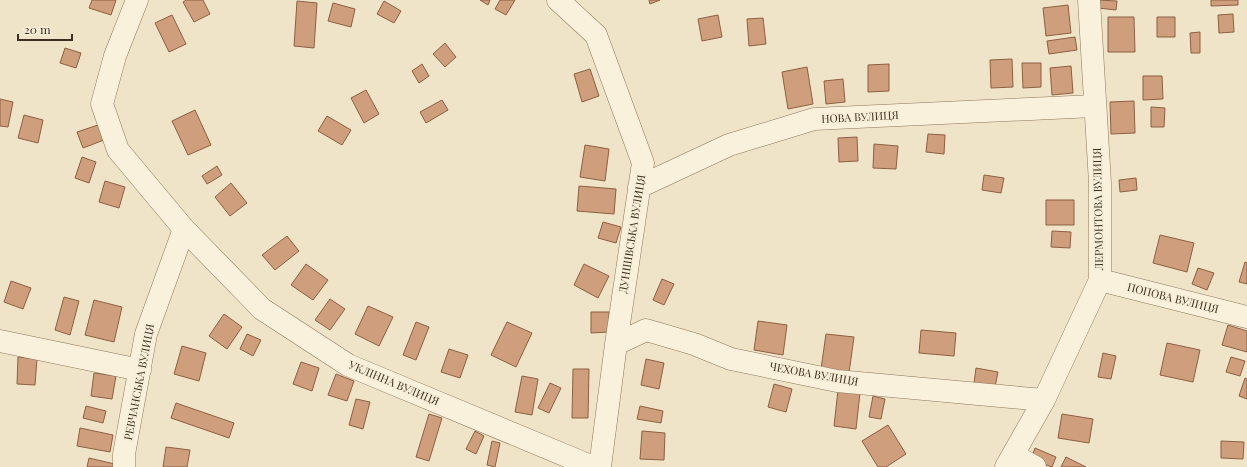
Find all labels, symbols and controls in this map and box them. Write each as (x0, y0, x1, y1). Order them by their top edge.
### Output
scale bar (18, 16, 72, 42)
text: 20 m (24, 21, 51, 37)
street label: НОВА ВУЛИЦЯ (821, 107, 899, 126)
street label: ЛЕРМОНТОВА ВУЛИЦЯ (1089, 148, 1106, 271)
street label: ДУНШІВСЬКА ВУЛИЦЯ (615, 174, 648, 294)
street label: ПОПОВА ВУЛИЦЯ (1126, 279, 1220, 316)
street label: РЕВЧАНСЬКА ВУЛИЦЯ (120, 322, 157, 441)
street label: УКЛІННА ВУЛИЦЯ (346, 356, 442, 408)
street label: ЧЕХОВА ВУЛИЦЯ (768, 358, 860, 389)

